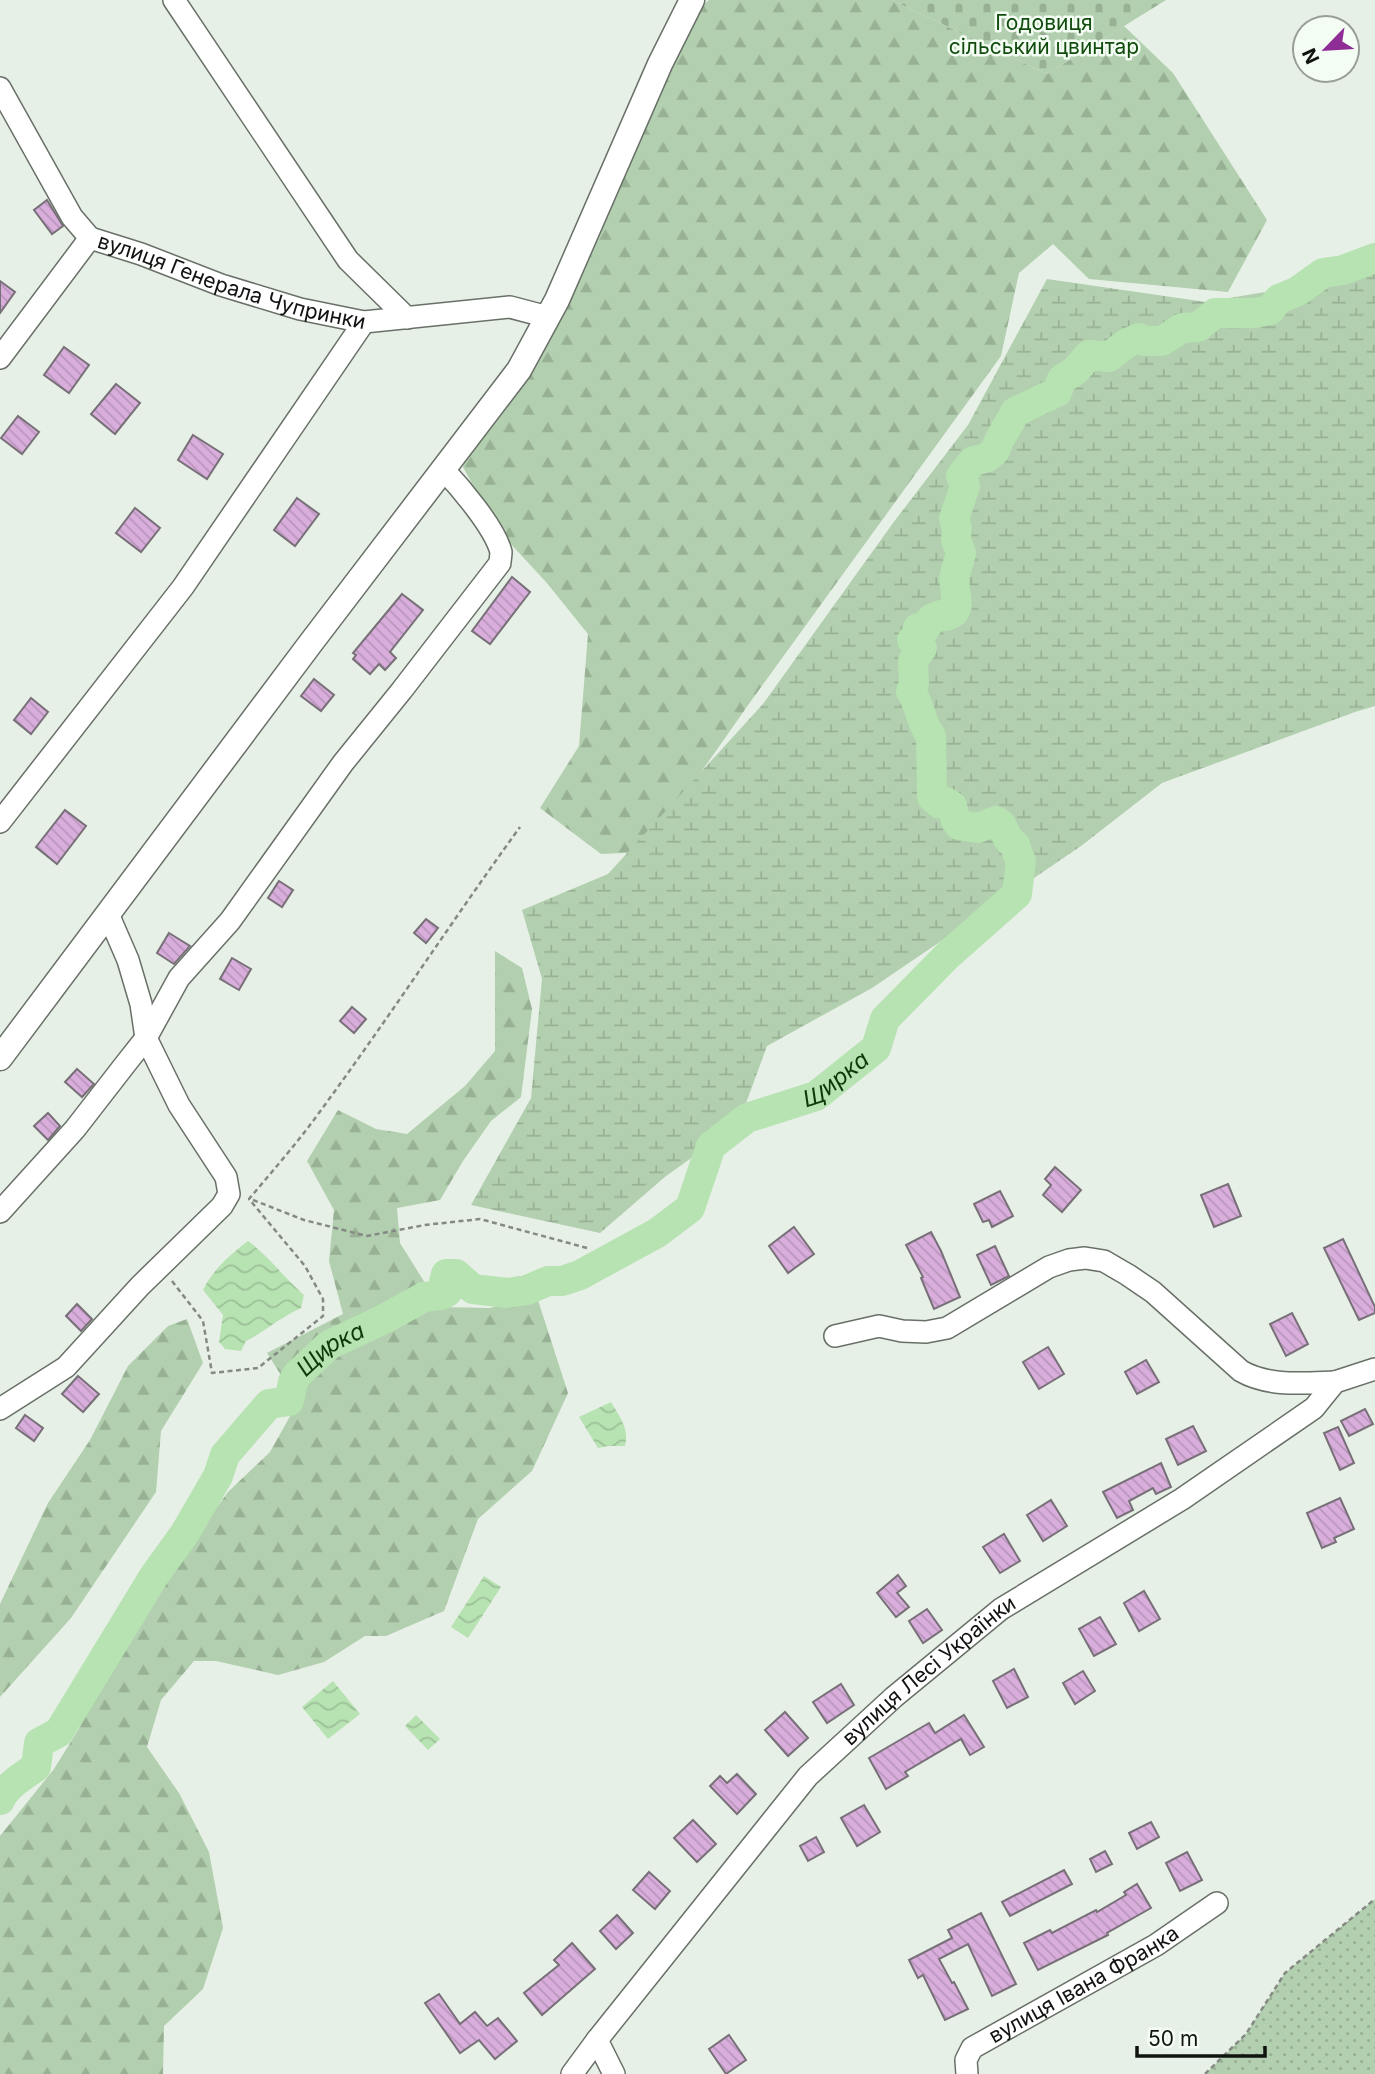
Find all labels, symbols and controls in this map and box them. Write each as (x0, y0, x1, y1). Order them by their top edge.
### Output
park label: Годовиця сільський цвинтар (949, 10, 1139, 59)
north arrow (1291, 14, 1361, 84)
text: N (1298, 45, 1325, 67)
street label: вулиця Генерала Чупринки (95, 228, 368, 334)
water label: Щирка (799, 1045, 875, 1113)
water label: Щирка (291, 1316, 369, 1382)
street label: вулиця Лесі Українки (837, 1590, 1020, 1750)
street label: вулиця Івана Франка (984, 1920, 1183, 2048)
scale bar (1137, 2014, 1265, 2058)
text: 50 m (1148, 2026, 1198, 2051)

